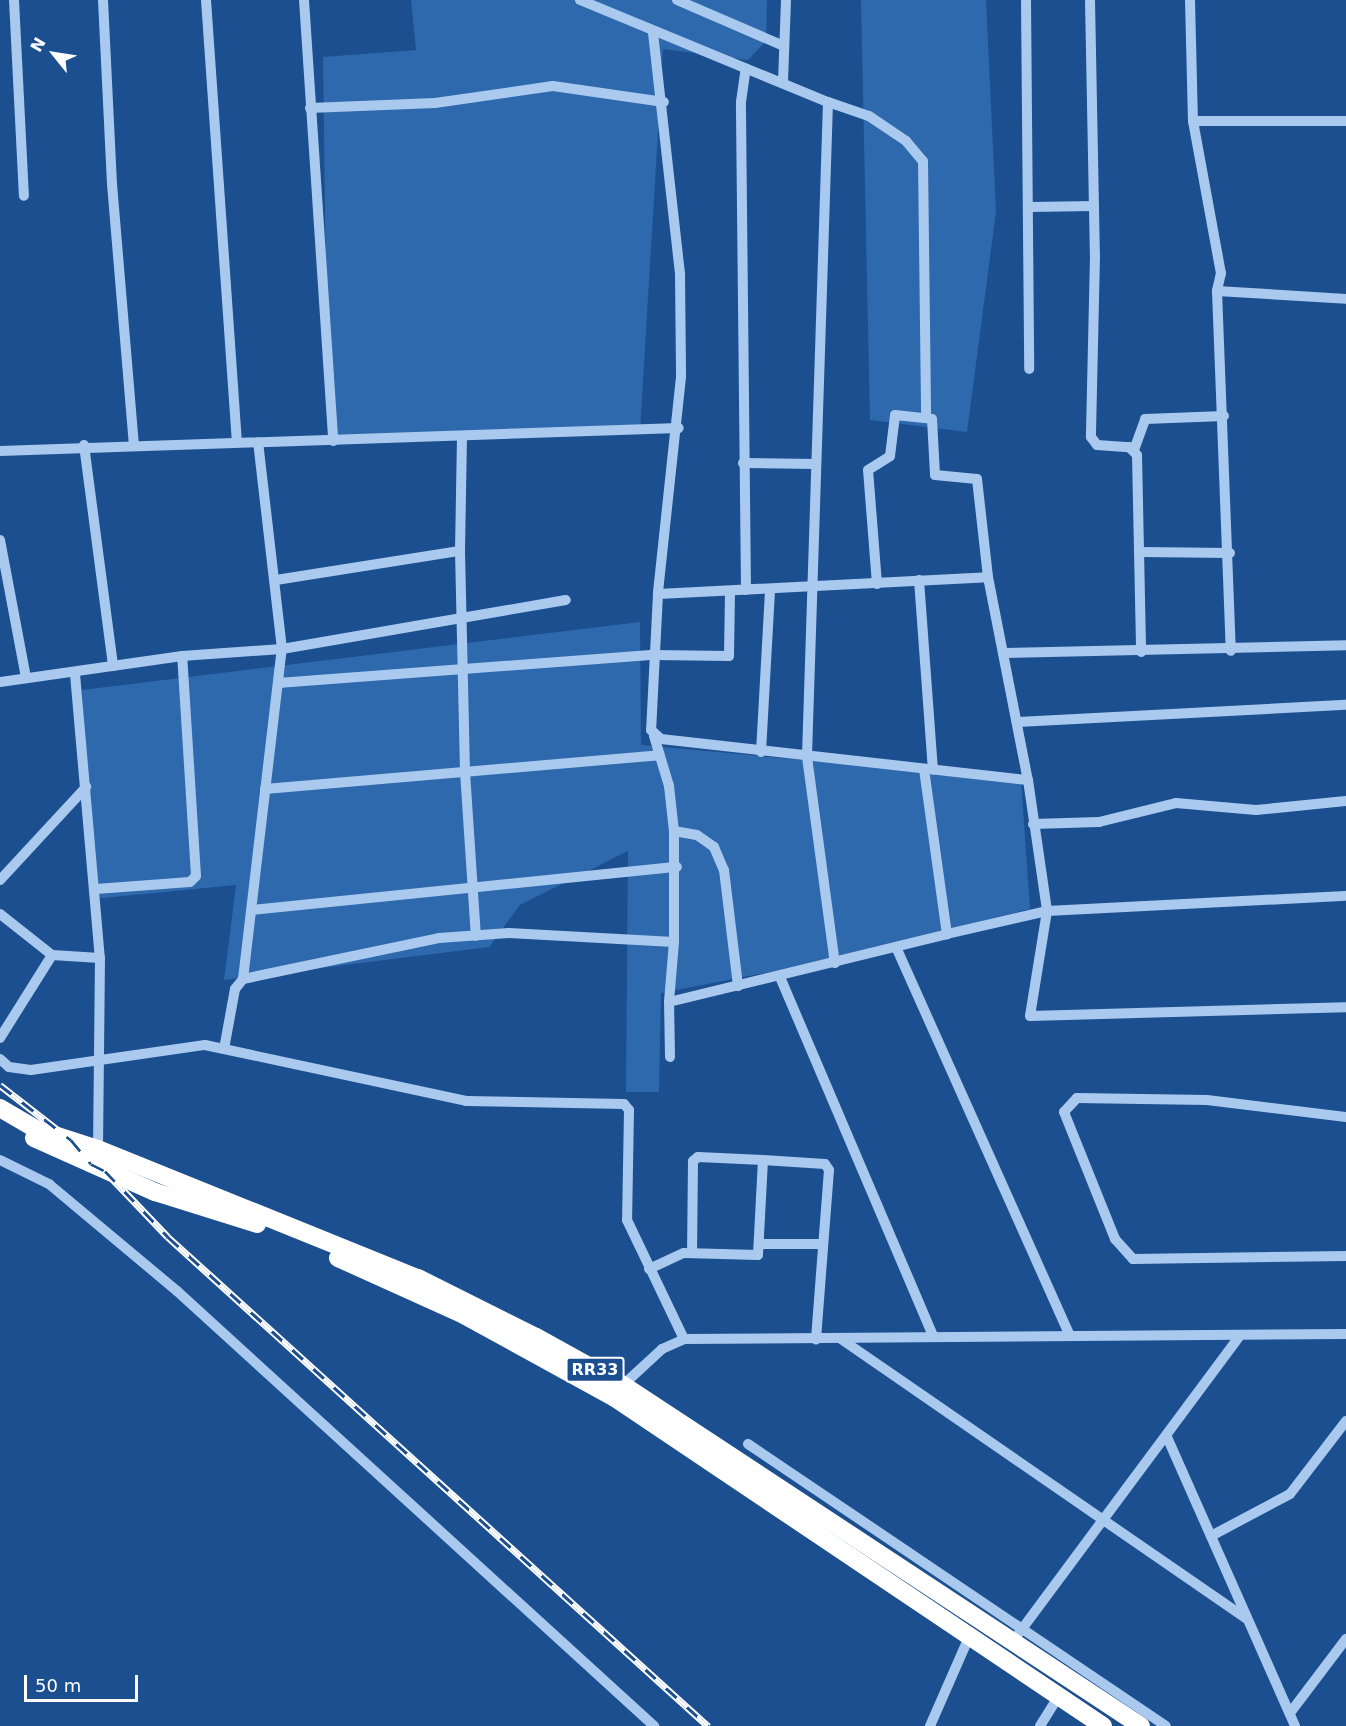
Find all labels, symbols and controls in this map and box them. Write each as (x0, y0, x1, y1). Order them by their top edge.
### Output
north arrow (24, 24, 84, 84)
text: N (26, 34, 50, 55)
road number: RR33 (565, 1357, 625, 1383)
scale bar (27, 1663, 141, 1701)
text: 50 m (35, 1675, 81, 1696)

